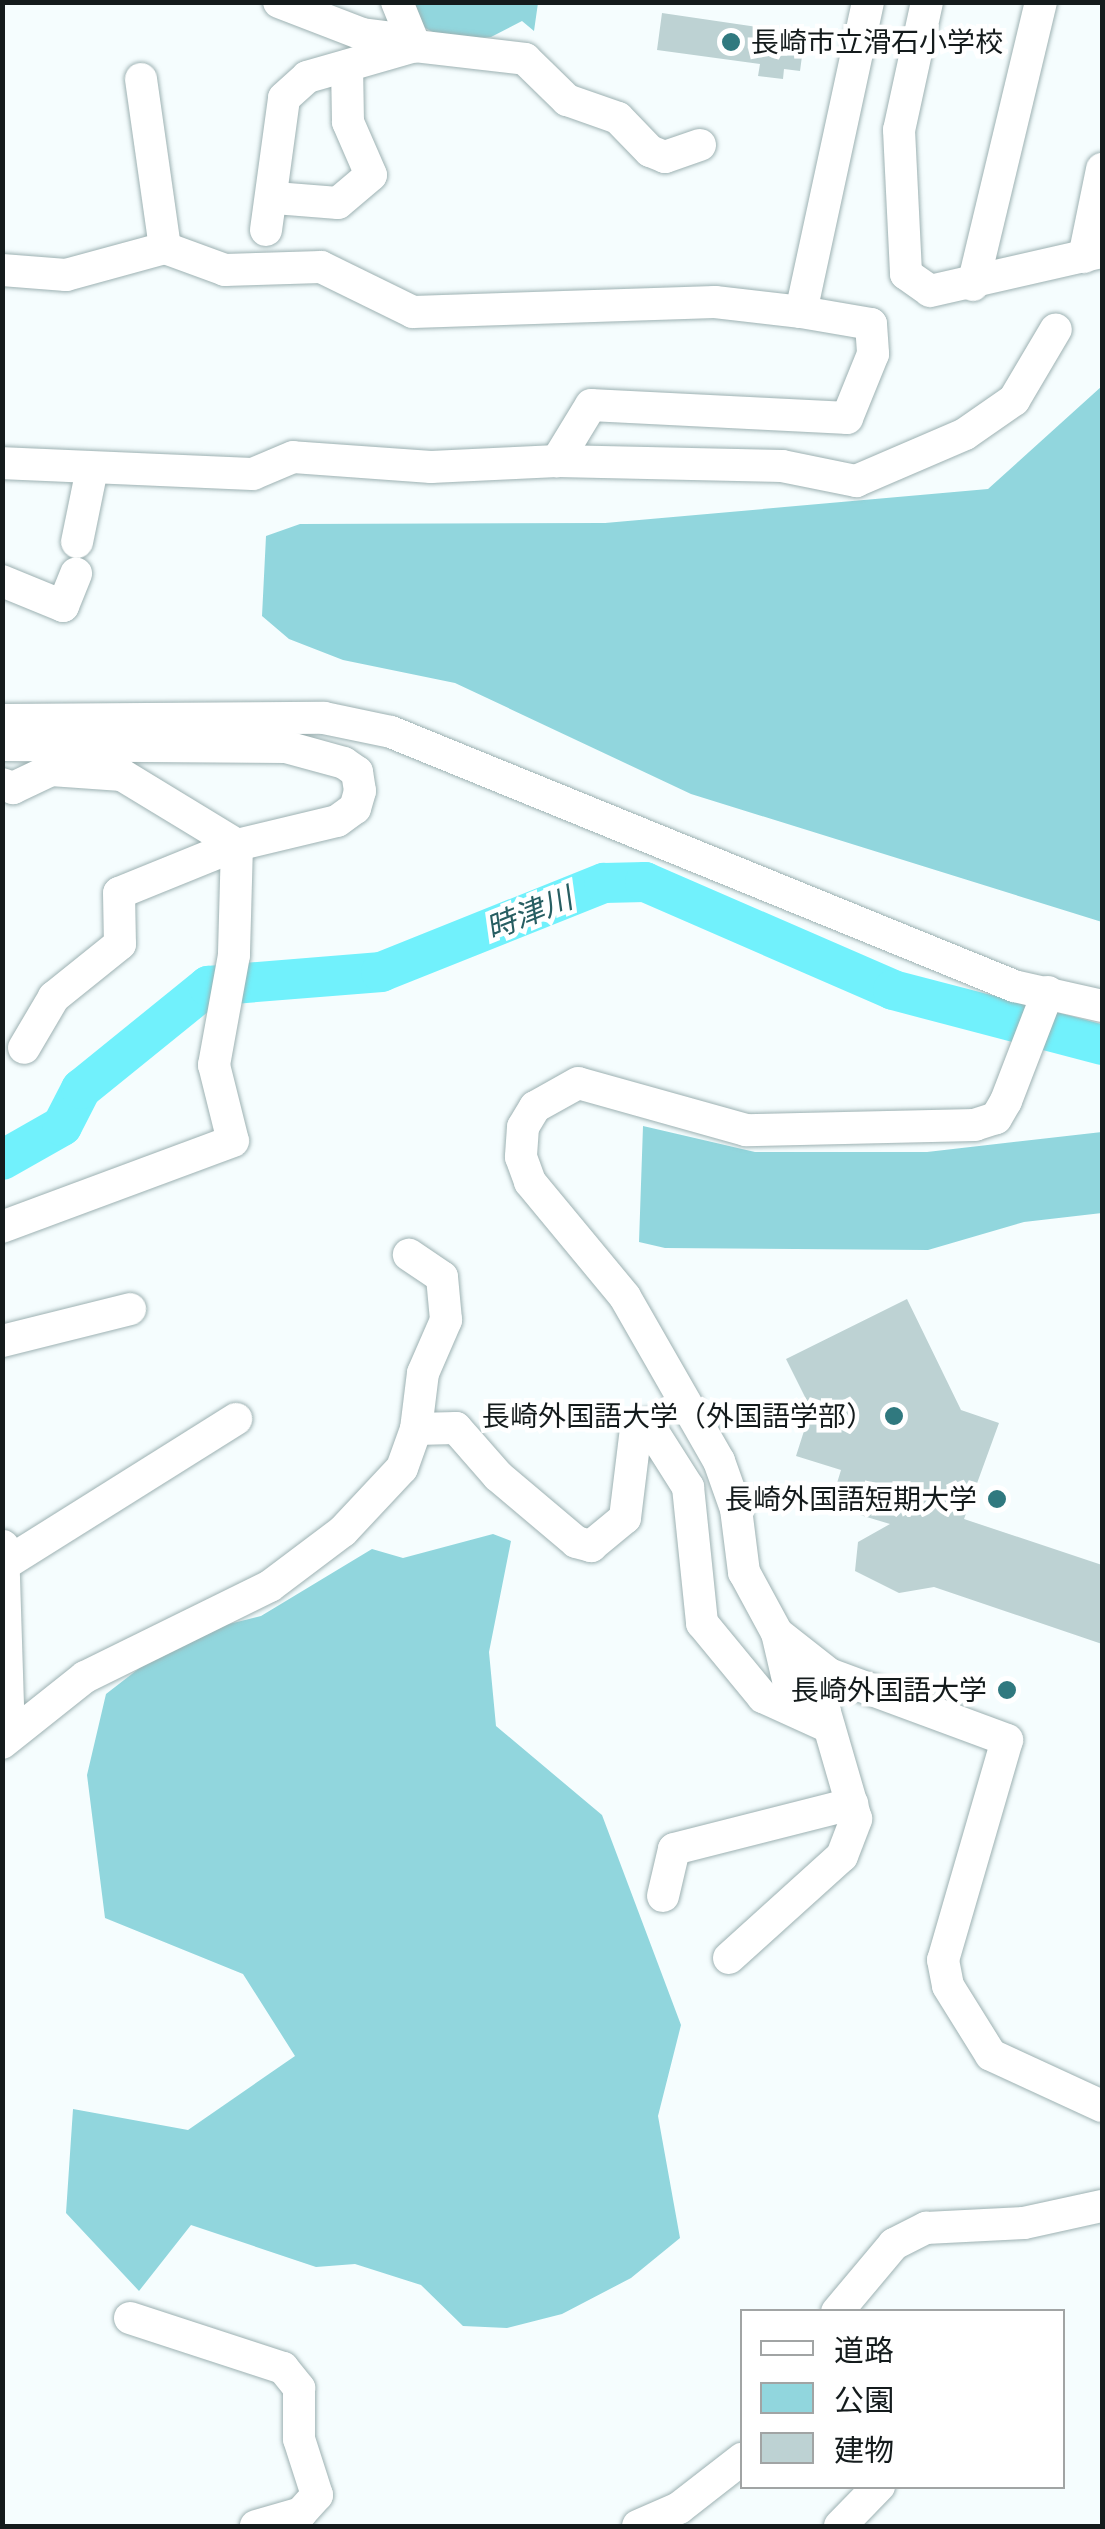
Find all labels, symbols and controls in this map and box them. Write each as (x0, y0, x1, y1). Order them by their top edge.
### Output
place label: 長崎市立滑石小学校 (751, 25, 1003, 59)
marker: 長崎市立滑石小学校 (720, 31, 742, 53)
water label: 時津川 (481, 879, 577, 947)
place label: 長崎外国語大学（外国語学部） (482, 1399, 874, 1433)
marker: 長崎外国語大学（外国語学部） (883, 1405, 905, 1427)
place label: 長崎外国語短期大学 (725, 1482, 977, 1516)
marker: 長崎外国語短期大学 (986, 1488, 1008, 1510)
place label: 長崎外国語大学 (791, 1673, 987, 1707)
marker: 長崎外国語大学 (996, 1679, 1018, 1701)
legend (740, 2309, 1065, 2489)
text: 道路 (834, 2331, 894, 2369)
text: 公園 (834, 2381, 894, 2419)
text: 建物 (834, 2431, 894, 2469)

